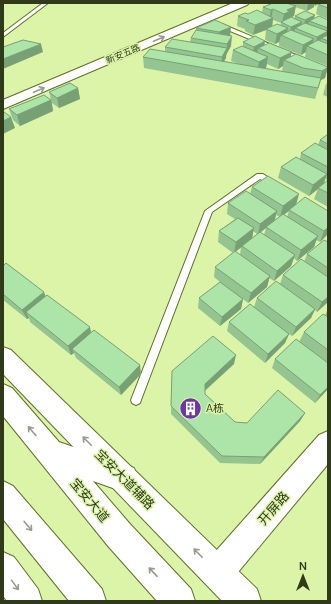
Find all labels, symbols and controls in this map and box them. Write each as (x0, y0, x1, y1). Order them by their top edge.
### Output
one-way arrow (152, 35, 164, 42)
street label: 新安五路 (104, 41, 142, 67)
one-way arrow (32, 86, 44, 93)
building icon: A栋 (178, 395, 204, 421)
place label: A栋 (206, 400, 224, 415)
one-way arrow (28, 426, 37, 436)
one-way arrow (82, 436, 92, 446)
street label: 宝安大道辅路 (91, 445, 159, 513)
street label: 宝安大道 (66, 474, 114, 526)
street label: 开屏路 (253, 487, 293, 529)
one-way arrow (23, 521, 32, 531)
one-way arrow (193, 548, 203, 558)
north arrow (283, 556, 323, 596)
text: N (299, 558, 307, 573)
one-way arrow (148, 567, 158, 577)
one-way arrow (11, 579, 19, 590)

